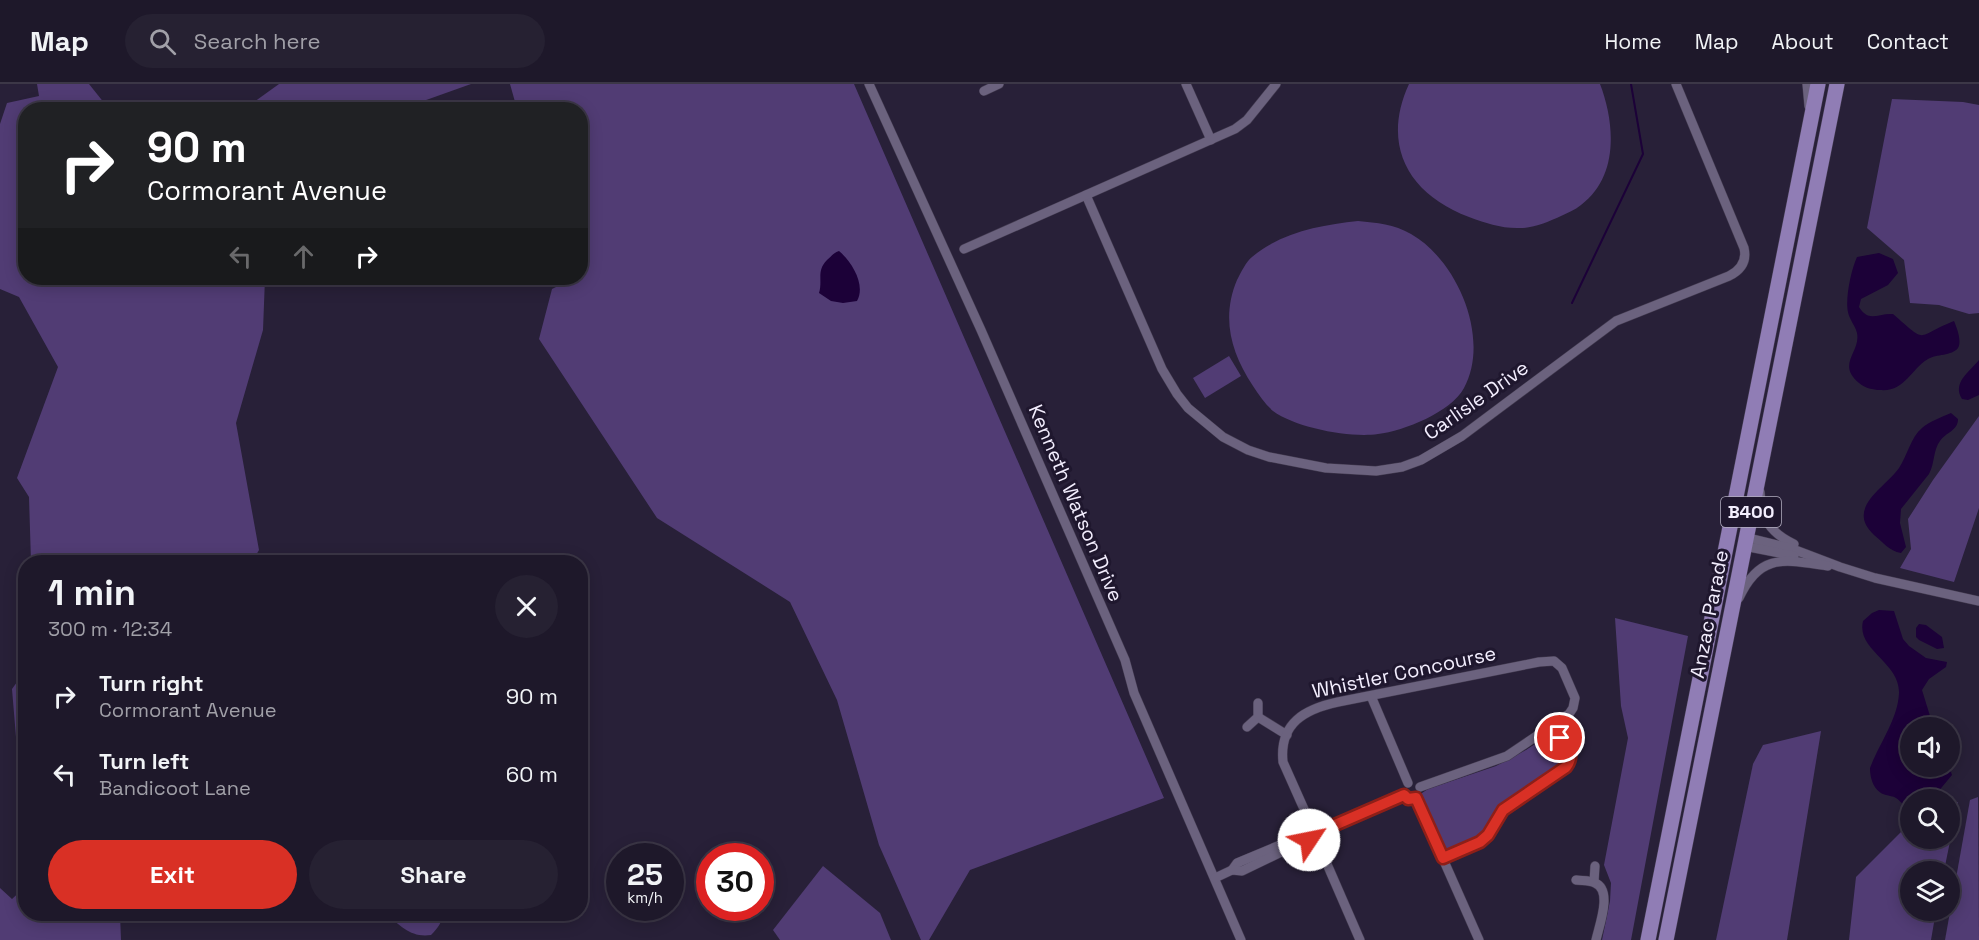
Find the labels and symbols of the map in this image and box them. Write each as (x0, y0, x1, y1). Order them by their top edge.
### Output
street label: Carlisle Drive (1419, 354, 1533, 446)
street label: Kenneth Watson Drive (1023, 401, 1129, 605)
road number: B400 (1721, 497, 1781, 527)
street label: Anzac Parade (1684, 548, 1734, 680)
street label: Whistler Concourse (1310, 640, 1498, 704)
pin (1534, 712, 1585, 763)
position arrow (1277, 808, 1341, 872)
speed limit sign: 30 (696, 843, 774, 921)

